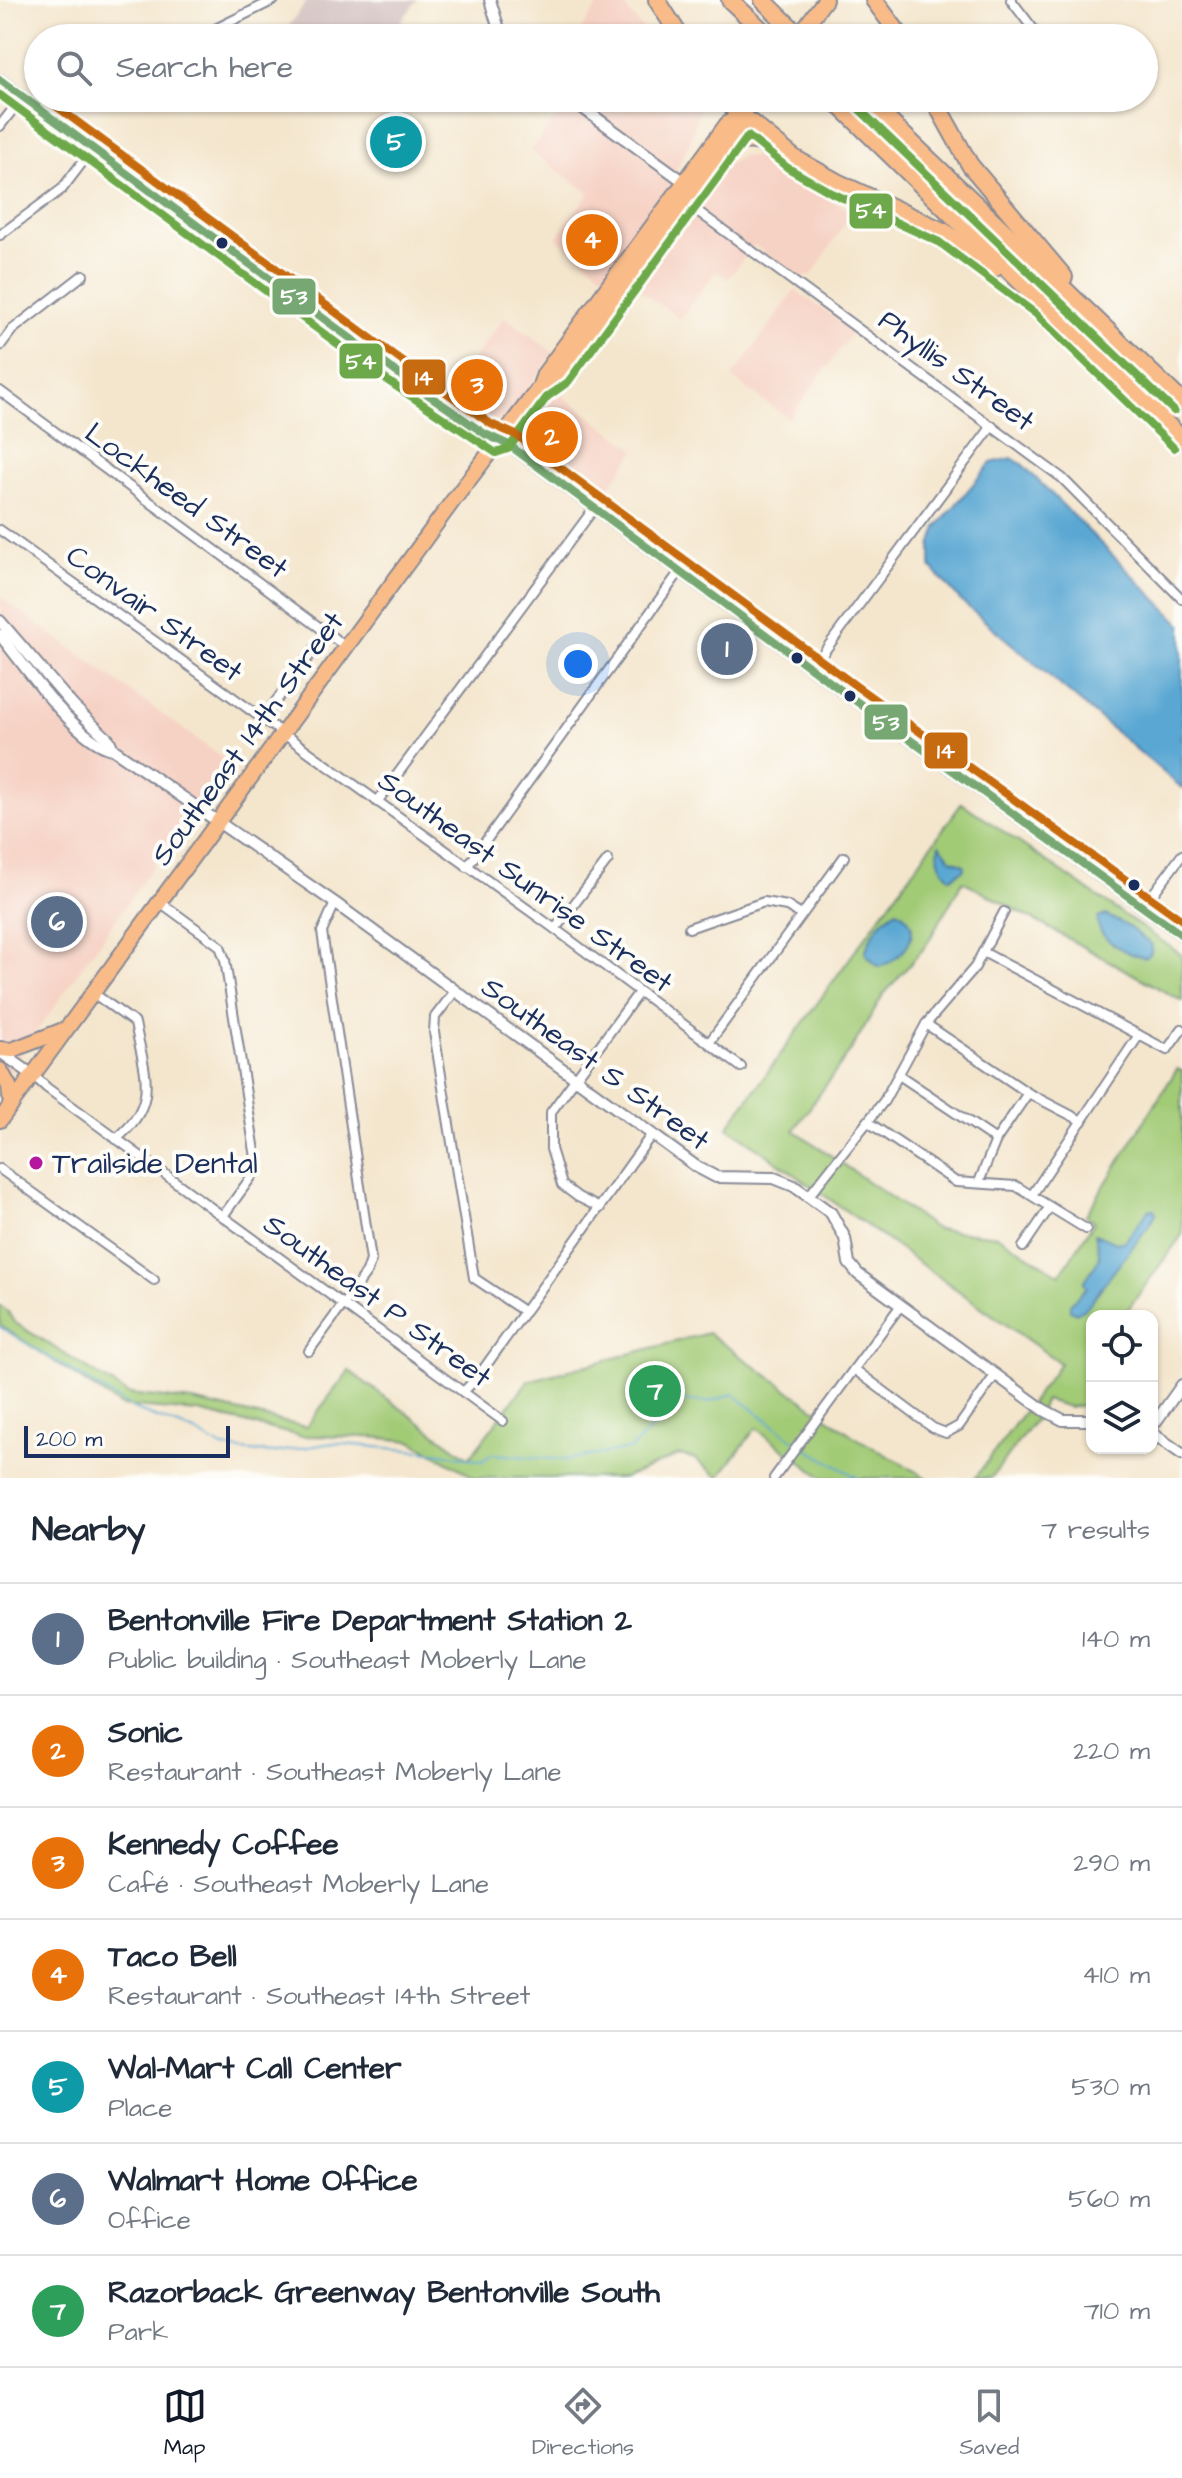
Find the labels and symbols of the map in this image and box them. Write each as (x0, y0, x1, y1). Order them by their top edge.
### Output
pin: 5 (370, 112, 422, 172)
line badge: 54 (848, 192, 894, 230)
text: 54 (856, 196, 887, 227)
pin: 4 (566, 210, 618, 270)
unlabelled marker (214, 235, 230, 251)
line badge: 53 (271, 277, 317, 316)
text: 53 (281, 282, 308, 313)
street label: Phyllis Street (869, 300, 1043, 443)
line badge: 54 (338, 342, 384, 380)
text: 54 (346, 347, 377, 378)
pin: 3 (451, 355, 503, 415)
line badge: 14 (401, 358, 447, 396)
text: 14 (415, 363, 434, 394)
pin: 2 (526, 407, 578, 467)
street label: Lockheed Street (76, 413, 297, 589)
street label: Convair Street (57, 535, 252, 692)
street label: Southeast 14th Street (141, 603, 354, 874)
pin: 1 (701, 619, 753, 679)
your location (558, 644, 598, 684)
unlabelled marker (789, 650, 805, 666)
unlabelled marker (842, 688, 858, 704)
line badge: 53 (863, 703, 909, 741)
text: 53 (873, 708, 900, 739)
line badge: 14 (923, 731, 969, 770)
text: 14 (937, 736, 956, 767)
street label: Southeast Sunrise Street (369, 760, 682, 1003)
unlabelled marker (1126, 877, 1142, 893)
pin: 6 (31, 892, 83, 952)
street label: Southeast S Street (473, 967, 718, 1161)
place label: Trailside Dental (52, 1143, 258, 1185)
marker: Trailside Dental (27, 1154, 45, 1172)
street label: Southeast P Street (255, 1204, 500, 1398)
pin: 7 (629, 1361, 681, 1421)
scale bar (24, 1422, 230, 1458)

